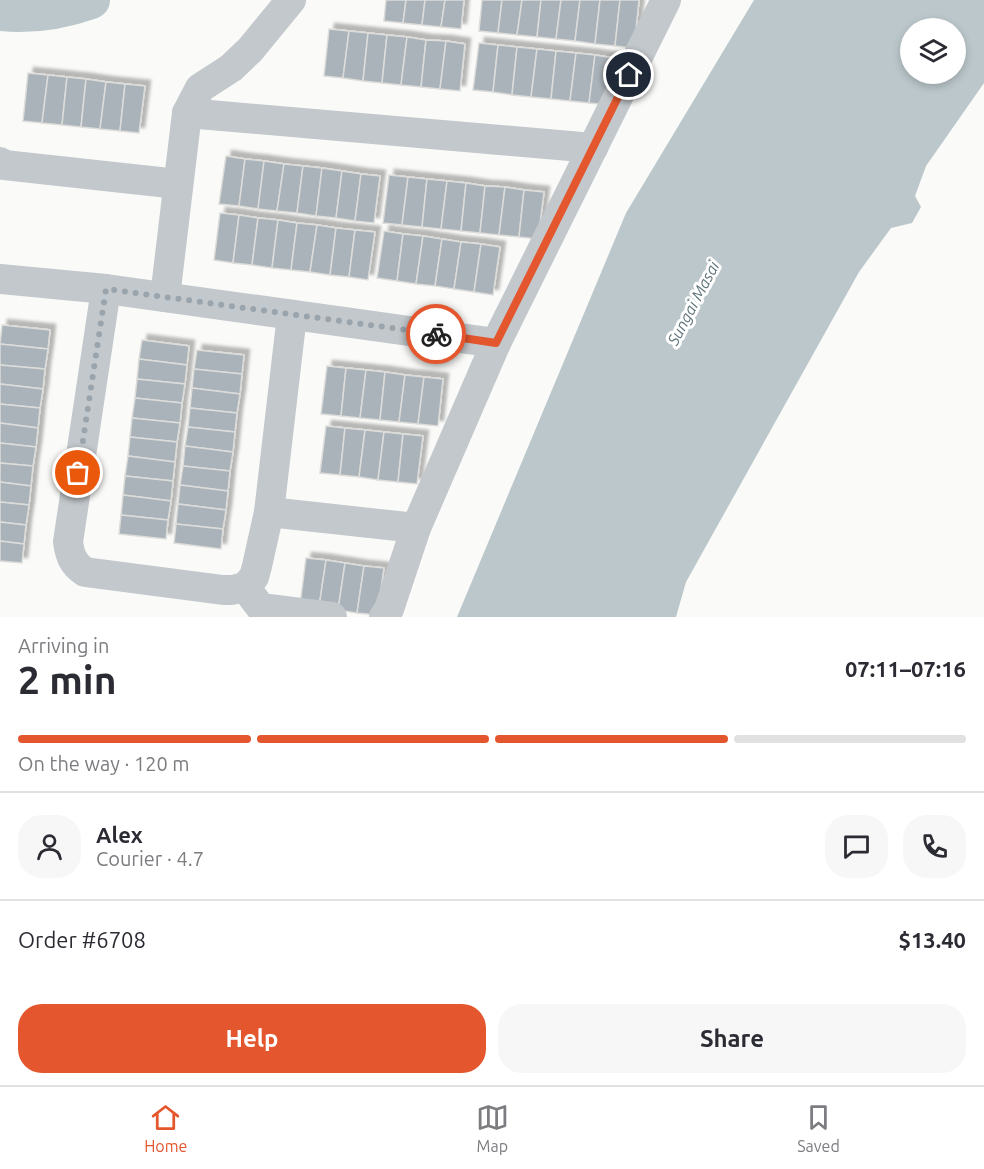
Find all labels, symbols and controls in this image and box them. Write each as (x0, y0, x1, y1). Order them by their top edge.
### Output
map controls (900, 18, 966, 84)
button: layers (900, 18, 966, 84)
pin (603, 49, 654, 100)
icon: home (612, 58, 645, 91)
water label: Sungai Masai (663, 257, 723, 349)
courier (406, 304, 466, 364)
icon: bike (420, 318, 453, 351)
pin (52, 447, 103, 498)
icon: bag (61, 456, 94, 489)
text: Arriving in (18, 634, 109, 657)
text: 07:11–07:16 (845, 656, 966, 681)
text: 2 min (18, 658, 117, 701)
text: On the way · 120 m (18, 752, 190, 775)
button: person (18, 815, 81, 878)
button: chat (825, 815, 888, 878)
button: phone (903, 815, 966, 878)
text: Alex (96, 822, 143, 847)
text: Courier · 4.7 (96, 847, 204, 870)
text: Order #6708 (18, 927, 146, 952)
text: $13.40 (899, 927, 966, 952)
button: Help (18, 1004, 486, 1073)
button: Share (498, 1004, 966, 1073)
tab: Home (144, 1101, 187, 1155)
tab: Map (476, 1101, 509, 1155)
tab: Saved (797, 1101, 840, 1155)

